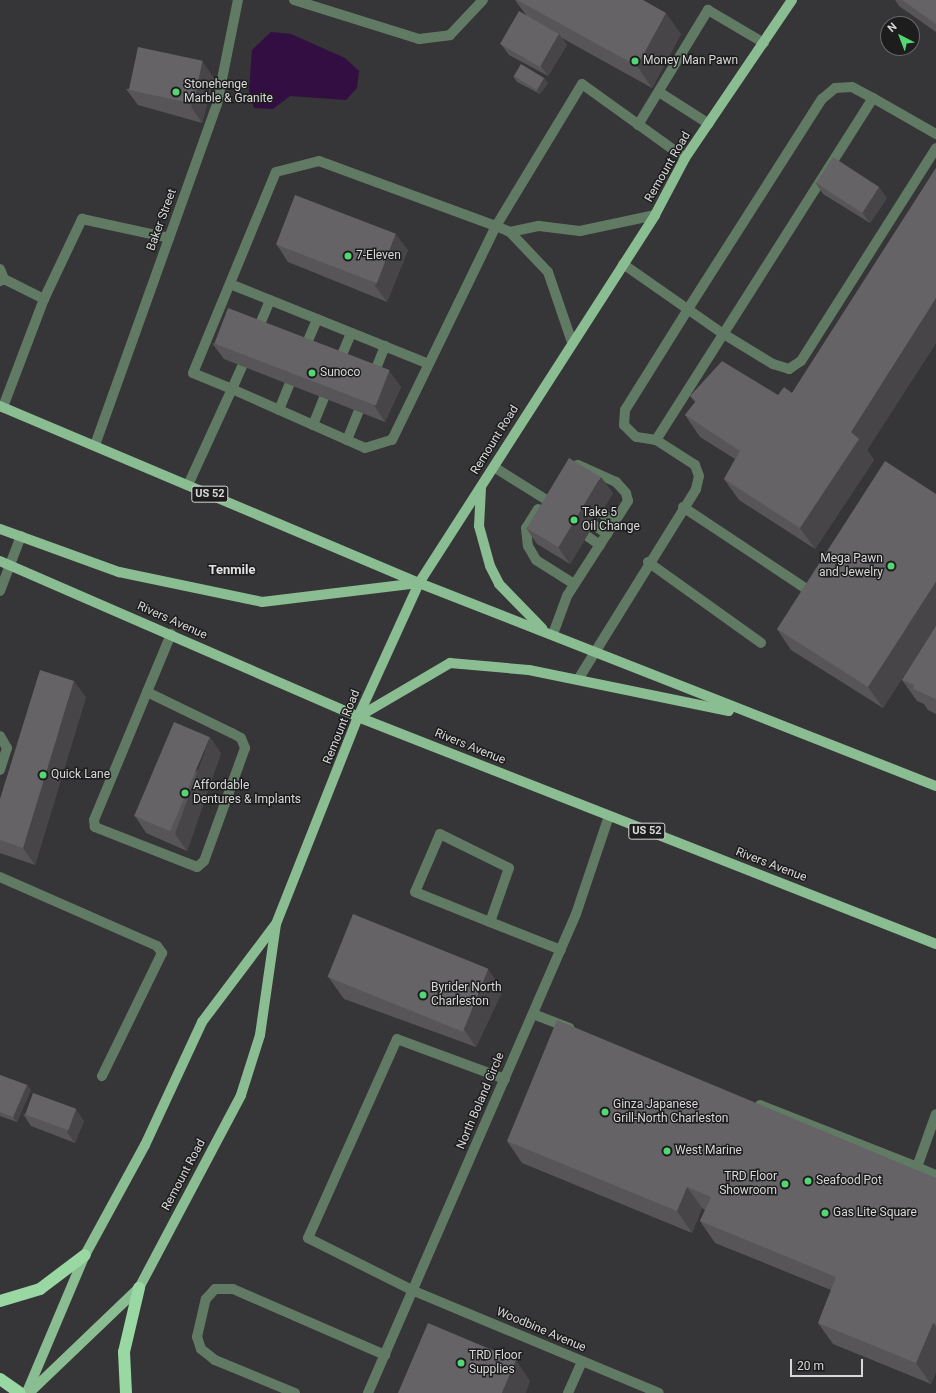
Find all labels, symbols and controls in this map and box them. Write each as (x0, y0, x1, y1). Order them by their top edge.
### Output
north arrow (880, 16, 920, 56)
text: N (885, 20, 900, 35)
place label: Money Man Pawn (643, 54, 738, 68)
marker: Money Man Pawn (630, 56, 640, 66)
place label: Stonehenge Marble & Granite (184, 78, 273, 106)
marker: Stonehenge Marble & Granite (171, 87, 181, 97)
street label: Remount Road (642, 129, 694, 205)
street label: Baker Street (144, 187, 180, 253)
place label: 7-Eleven (356, 249, 401, 263)
marker: 7-Eleven (343, 251, 353, 261)
place label: Sunoco (320, 366, 360, 380)
marker: Sunoco (307, 368, 317, 378)
street label: Remount Road (468, 403, 522, 477)
road number: US 52 (191, 485, 229, 503)
place label: Take 5 Oil Change (582, 506, 640, 534)
marker: Take 5 Oil Change (569, 515, 579, 525)
place label: Mega Pawn and Jewelry (819, 552, 883, 580)
marker: Mega Pawn and Jewelry (886, 561, 896, 571)
district label: Tenmile (209, 562, 255, 578)
street label: Rivers Avenue (135, 599, 209, 643)
street label: Remount Road (321, 688, 363, 766)
street label: Rivers Avenue (433, 726, 507, 768)
place label: Quick Lane (51, 768, 110, 782)
marker: Quick Lane (38, 770, 48, 780)
place label: Affordable Dentures & Implants (193, 779, 301, 807)
marker: Affordable Dentures & Implants (180, 788, 190, 798)
road number: US 52 (628, 822, 666, 840)
street label: Rivers Avenue (733, 845, 809, 885)
place label: Byrider North Charleston (431, 981, 502, 1009)
marker: Byrider North Charleston (418, 990, 428, 1000)
street label: North Boland Circle (454, 1050, 508, 1152)
place label: Ginza Japanese Grill-North Charleston (613, 1098, 728, 1126)
marker: Ginza Japanese Grill-North Charleston (600, 1107, 610, 1117)
street label: Remount Road (159, 1137, 209, 1213)
place label: West Marine (675, 1144, 742, 1158)
marker: West Marine (662, 1146, 672, 1156)
place label: TRD Floor Showroom (719, 1170, 777, 1198)
place label: Seafood Pot (816, 1174, 882, 1188)
marker: Seafood Pot (803, 1176, 813, 1186)
marker: TRD Floor Showroom (780, 1179, 790, 1189)
place label: Gas Lite Square (833, 1206, 917, 1220)
marker: Gas Lite Square (820, 1208, 830, 1218)
street label: Woodbine Avenue (494, 1305, 588, 1355)
place label: TRD Floor Supplies (469, 1349, 522, 1377)
scale bar (792, 1351, 865, 1377)
marker: TRD Floor Supplies (456, 1358, 466, 1368)
text: 20 m (797, 1359, 824, 1373)

